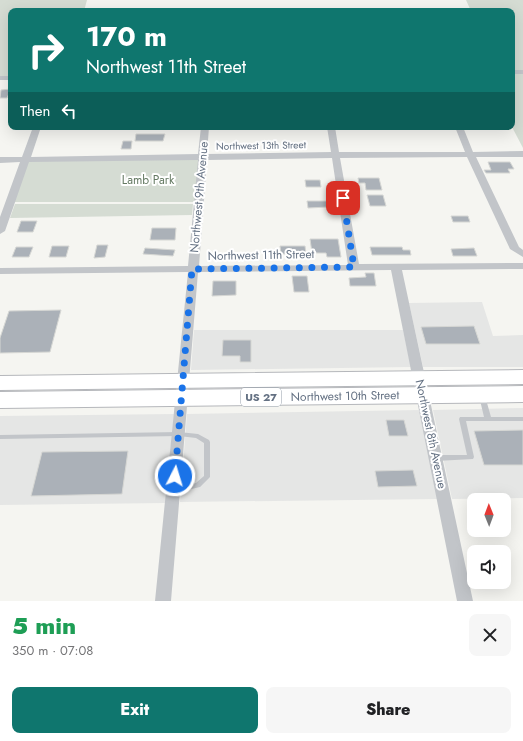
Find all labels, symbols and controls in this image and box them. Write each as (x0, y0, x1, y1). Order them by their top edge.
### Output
text: 170 m (86, 16, 167, 57)
icon: right (20, 24, 72, 76)
text: Northwest 11th Street (86, 54, 246, 80)
text: Then (20, 100, 50, 122)
icon: left (58, 100, 80, 122)
street label: Northwest 13th Street (216, 137, 307, 154)
street label: Northwest 9th Avenue (185, 141, 213, 253)
park label: Lamb Park (122, 171, 175, 189)
pin (326, 181, 360, 215)
icon: arrive (332, 187, 354, 209)
street label: Northwest 11th Street (207, 245, 315, 265)
street label: Northwest 8th Avenue (411, 378, 451, 490)
street label: Northwest 10th Street (291, 386, 400, 406)
road number: US 27 (241, 388, 281, 406)
position arrow (154, 455, 196, 497)
north arrow (467, 493, 511, 537)
map controls (467, 493, 511, 589)
button: sound (467, 545, 511, 589)
text: 5 min (12, 608, 76, 643)
button: close (469, 614, 511, 656)
text: 350 m · 07:08 (12, 641, 93, 660)
button: Exit (12, 687, 258, 733)
button: Share (266, 687, 511, 733)

